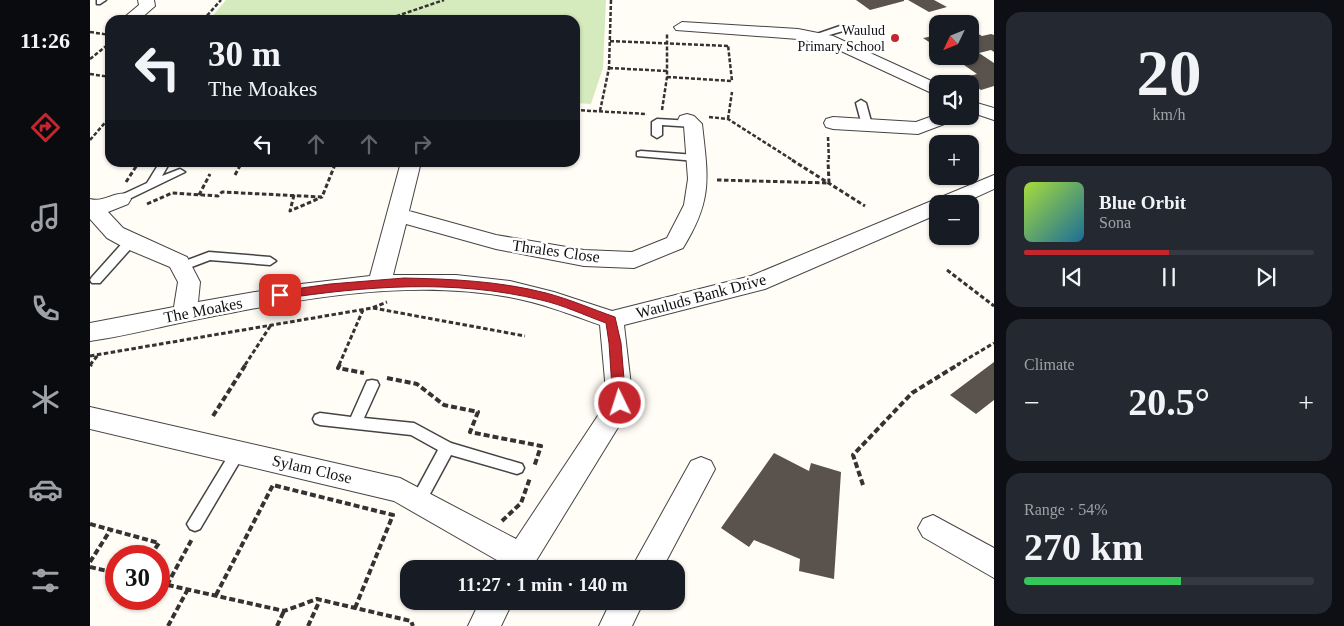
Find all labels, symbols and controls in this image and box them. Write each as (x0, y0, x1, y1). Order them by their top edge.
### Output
north arrow (929, 15, 979, 65)
map controls (929, 15, 979, 245)
place label: Waulud Primary School (798, 23, 885, 54)
text: 11:26 (20, 28, 70, 53)
marker: Waulud Primary School (889, 32, 901, 44)
icon: left (125, 35, 190, 100)
text: 30 m (208, 35, 281, 74)
text: 20 (1137, 37, 1202, 109)
button: sound (929, 75, 979, 125)
text: The Moakes (208, 76, 317, 101)
text: km/h (1153, 106, 1185, 123)
icon: directions (28, 110, 63, 145)
icon: left (249, 130, 277, 158)
icon: ahead (302, 130, 330, 158)
icon: ahead (355, 130, 383, 158)
icon: right (408, 130, 436, 158)
button: + (929, 135, 979, 185)
text: Blue Orbit (1099, 192, 1186, 213)
button: − (929, 195, 979, 245)
icon: music (28, 200, 63, 235)
text: Sona (1099, 214, 1131, 231)
street label: Thrales Close (511, 236, 601, 266)
icon: previous (1058, 263, 1086, 291)
icon: pause (1155, 263, 1183, 291)
icon: next (1252, 263, 1280, 291)
street label: Wauluds Bank Drive (634, 270, 768, 322)
pin (259, 274, 301, 316)
icon: arrive (266, 281, 294, 309)
icon: phone (28, 291, 63, 326)
street label: The Moakes (162, 294, 244, 326)
text: Climate (1024, 356, 1075, 373)
position arrow (593, 376, 645, 428)
text: 20.5° (1128, 381, 1210, 423)
icon: climate (28, 382, 63, 417)
text: − (1024, 387, 1040, 418)
text: + (1298, 387, 1314, 418)
street label: Sylam Close (270, 452, 354, 487)
icon: car (28, 472, 63, 507)
text: Range · 54% (1024, 501, 1108, 518)
text: 270 km (1024, 526, 1143, 568)
speed limit sign: 30 (105, 545, 170, 610)
icon: filters (28, 563, 63, 598)
text: 11:27 · 1 min · 140 m (458, 574, 627, 595)

